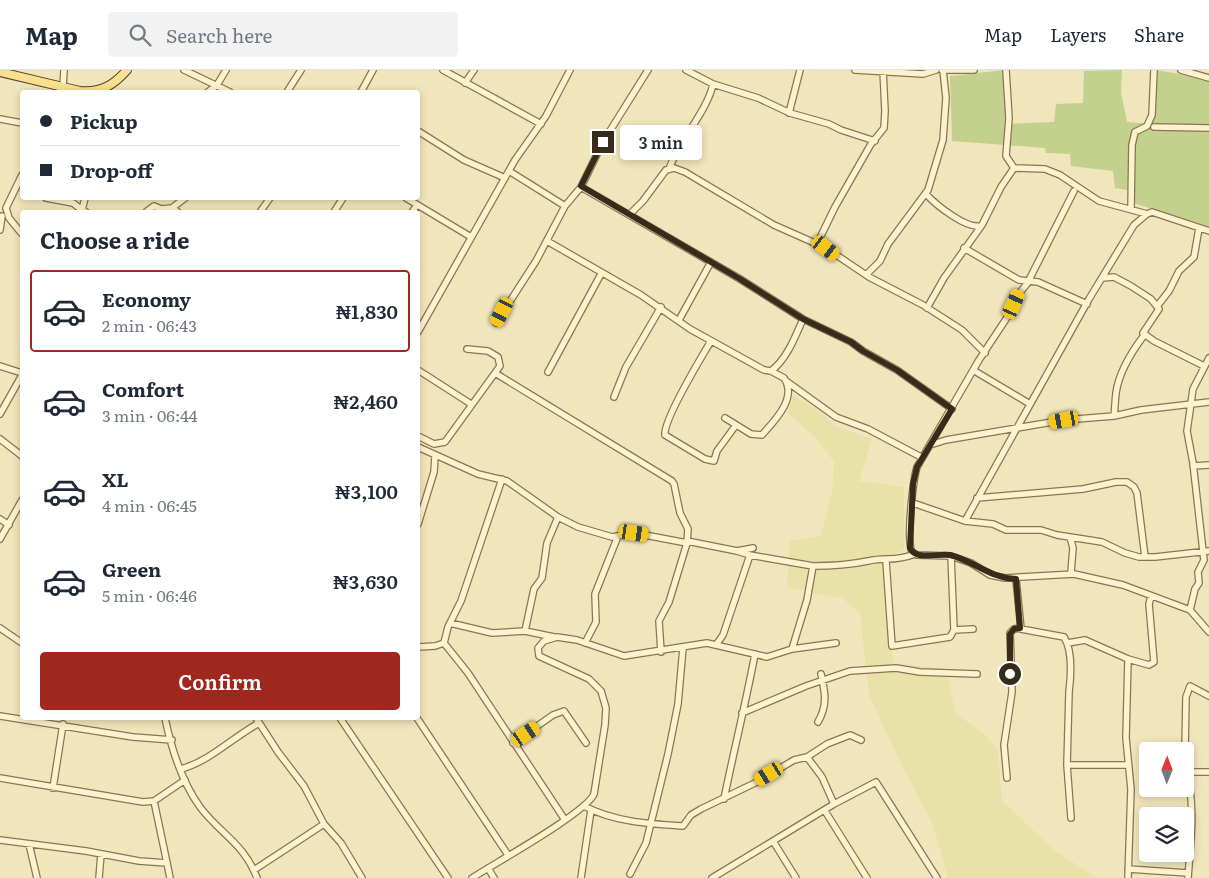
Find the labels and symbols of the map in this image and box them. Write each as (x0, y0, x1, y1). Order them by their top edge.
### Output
callout: 3 min (620, 124, 703, 160)
route end (592, 131, 614, 153)
car (809, 233, 842, 263)
car (1001, 287, 1026, 321)
car (488, 295, 515, 329)
car (1047, 410, 1080, 430)
car (618, 523, 649, 543)
route start (999, 663, 1021, 685)
car (509, 719, 542, 749)
north arrow (1139, 742, 1194, 798)
car (752, 760, 785, 788)

